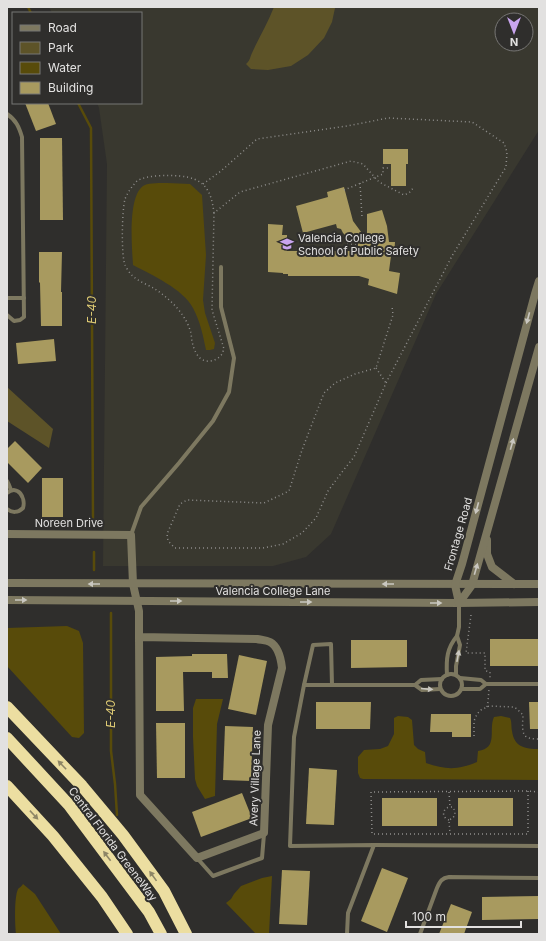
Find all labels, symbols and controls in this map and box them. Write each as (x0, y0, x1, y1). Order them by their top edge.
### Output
legend (12, 12, 142, 104)
north arrow (494, 12, 534, 52)
text: Road (48, 20, 77, 35)
text: N (510, 35, 518, 49)
text: Park (48, 40, 74, 55)
text: Water (48, 60, 82, 75)
text: Building (48, 80, 93, 95)
place label: Valencia College School of Public Safety (298, 231, 419, 258)
school or university icon: Valencia College School of Public Safety (279, 236, 295, 252)
water label: E-40 (84, 296, 99, 324)
one-way arrow (525, 312, 531, 324)
one-way arrow (509, 437, 515, 449)
street label: Frontage Road (441, 496, 475, 572)
one-way arrow (474, 502, 480, 514)
street label: Noreen Drive (35, 516, 103, 530)
one-way arrow (473, 562, 479, 574)
one-way arrow (87, 581, 100, 587)
one-way arrow (381, 581, 394, 587)
street label: Valencia College Lane (216, 584, 330, 598)
one-way arrow (15, 597, 28, 603)
one-way arrow (170, 598, 183, 604)
one-way arrow (300, 599, 313, 605)
one-way arrow (430, 600, 443, 606)
one-way arrow (456, 649, 462, 662)
one-way arrow (421, 686, 433, 692)
water label: E-40 (103, 700, 118, 728)
street label: Avery Village Lane (246, 730, 264, 826)
one-way arrow (57, 760, 66, 770)
street label: Central Florida GreeneWay (66, 784, 160, 904)
one-way arrow (29, 810, 38, 820)
one-way arrow (103, 850, 111, 861)
one-way arrow (149, 871, 157, 881)
scale bar (406, 903, 521, 929)
text: 100 m (412, 909, 446, 924)

